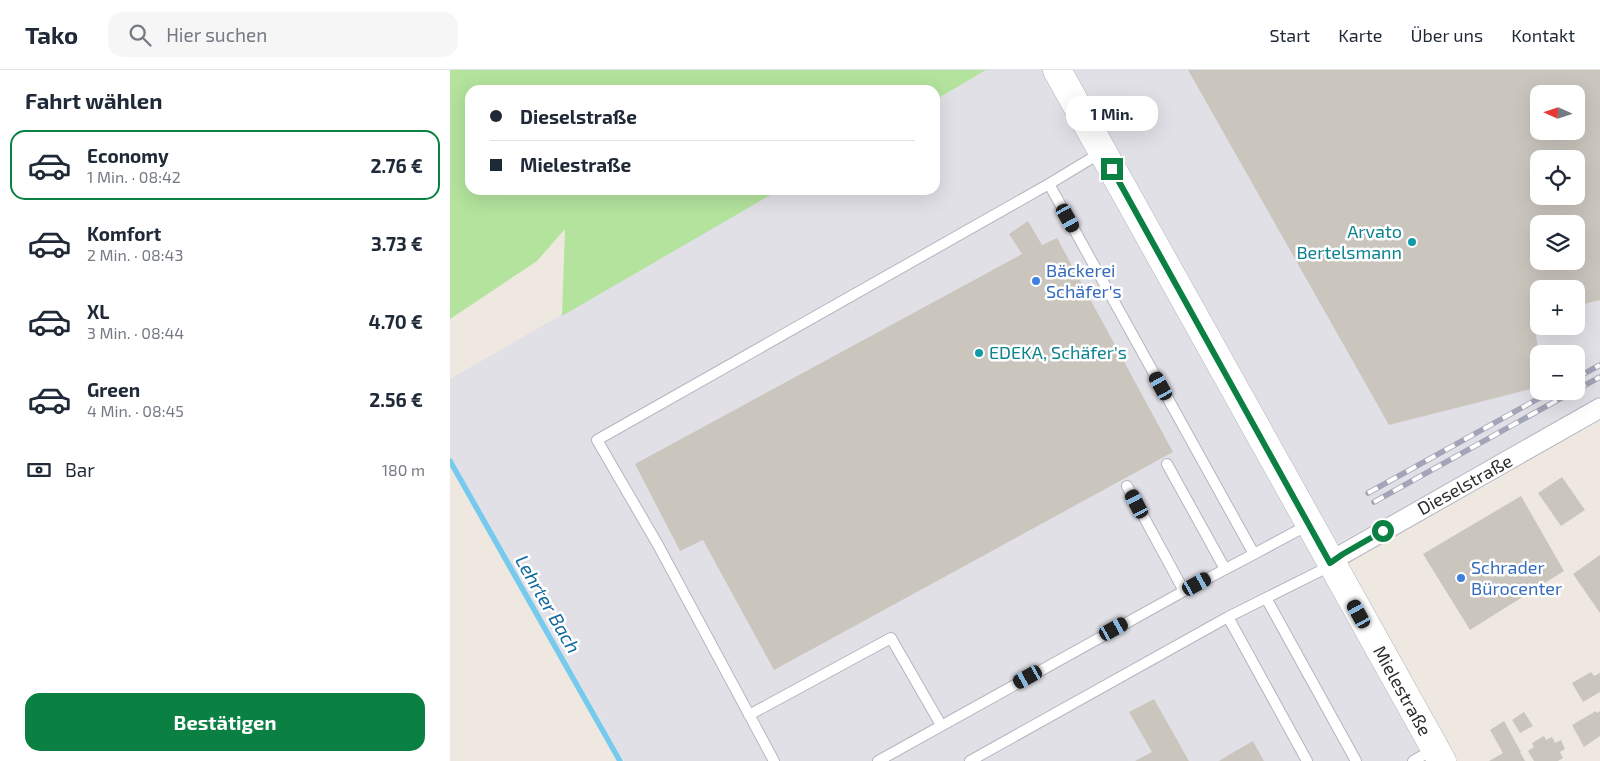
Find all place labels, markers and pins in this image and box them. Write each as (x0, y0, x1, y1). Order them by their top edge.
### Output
place label: Arvato Bertelsmann (1296, 220, 1402, 263)
marker: Arvato Bertelsmann (1406, 236, 1418, 248)
place label: Bäckerei Schäfer's (1046, 259, 1122, 302)
marker: Bäckerei Schäfer's (1030, 275, 1042, 287)
place label: EDEKA, Schäfer's (989, 341, 1127, 363)
marker: EDEKA, Schäfer's (973, 347, 985, 359)
place label: Schrader Bürocenter (1471, 556, 1562, 599)
marker: Schrader Bürocenter (1455, 572, 1467, 584)

